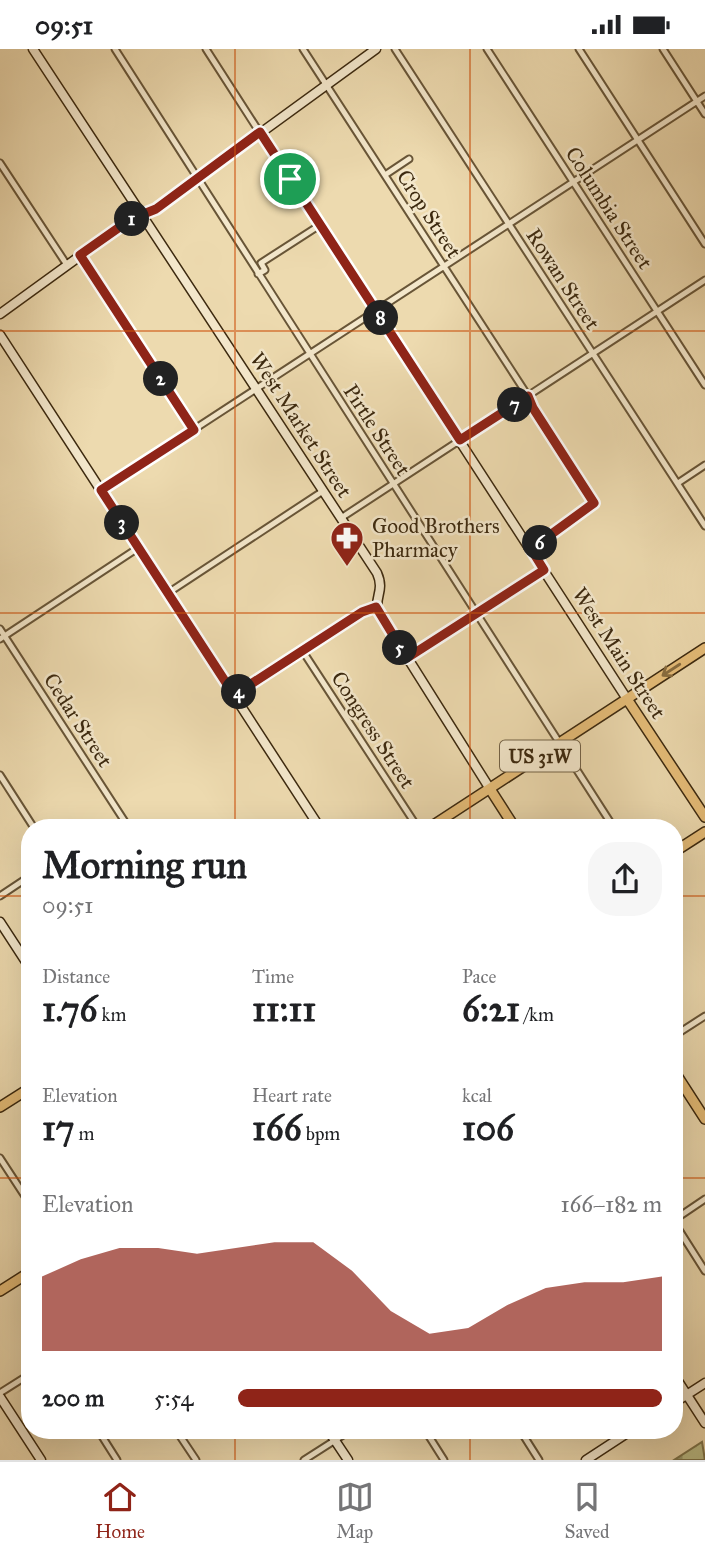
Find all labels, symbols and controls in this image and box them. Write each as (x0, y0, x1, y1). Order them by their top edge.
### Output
text: 09:51 (35, 9, 93, 41)
street label: Columbia Street (560, 142, 659, 275)
pin (260, 149, 320, 209)
icon: arrive (271, 160, 309, 198)
street label: Crop Street (391, 165, 467, 263)
pin: 1 (114, 201, 150, 237)
text: 1 (128, 207, 135, 230)
street label: Rowan Street (521, 223, 606, 335)
pin: 8 (364, 301, 398, 335)
text: 8 (375, 306, 386, 329)
street label: West Market Street (244, 347, 358, 503)
pin: 2 (144, 361, 178, 397)
text: 2 (156, 367, 165, 390)
street label: Pirtle Street (338, 379, 417, 481)
pin: 7 (498, 387, 532, 423)
text: 7 (509, 393, 520, 416)
pin: 3 (104, 505, 140, 540)
text: 3 (118, 511, 125, 534)
place label: Good Brothers Pharmacy (372, 513, 500, 563)
pharmacy icon: Good Brothers Pharmacy (328, 519, 366, 568)
pin: 6 (522, 525, 558, 561)
text: 6 (535, 531, 544, 554)
street label: West Main Street (567, 582, 672, 724)
pin: 5 (382, 631, 418, 665)
text: 5 (395, 636, 404, 659)
one-way arrow (662, 662, 681, 677)
street label: Congress Street (325, 666, 421, 794)
street label: Cedar Street (38, 668, 118, 772)
pin: 4 (222, 675, 256, 709)
text: 4 (233, 680, 244, 703)
road number: US 31W (500, 741, 580, 771)
text: Morning run (42, 842, 247, 888)
button: share (588, 842, 662, 916)
text: 09:51 (42, 891, 93, 919)
text: Distance (42, 965, 110, 988)
text: Time (252, 965, 294, 988)
text: Pace (462, 965, 496, 988)
text: 1.76 (42, 988, 98, 1031)
text: 11:11 (252, 988, 316, 1031)
text: 6:21 (462, 988, 520, 1031)
text: km (98, 1003, 126, 1026)
text: /km (520, 1003, 554, 1026)
text: Elevation (42, 1084, 117, 1107)
text: Heart rate (252, 1084, 332, 1107)
text: kcal (462, 1084, 492, 1107)
text: 17 (42, 1107, 75, 1150)
text: 166 (252, 1107, 302, 1150)
text: 106 (462, 1107, 514, 1150)
text: m (75, 1122, 95, 1145)
text: bpm (302, 1122, 340, 1145)
text: Elevation (42, 1190, 133, 1218)
text: 166–182 m (560, 1190, 662, 1218)
text: 200 m (42, 1384, 104, 1412)
text: 5:54 (154, 1384, 193, 1412)
tab: Home (95, 1478, 145, 1543)
tab: Map (336, 1478, 374, 1543)
tab: Saved (565, 1478, 610, 1543)

